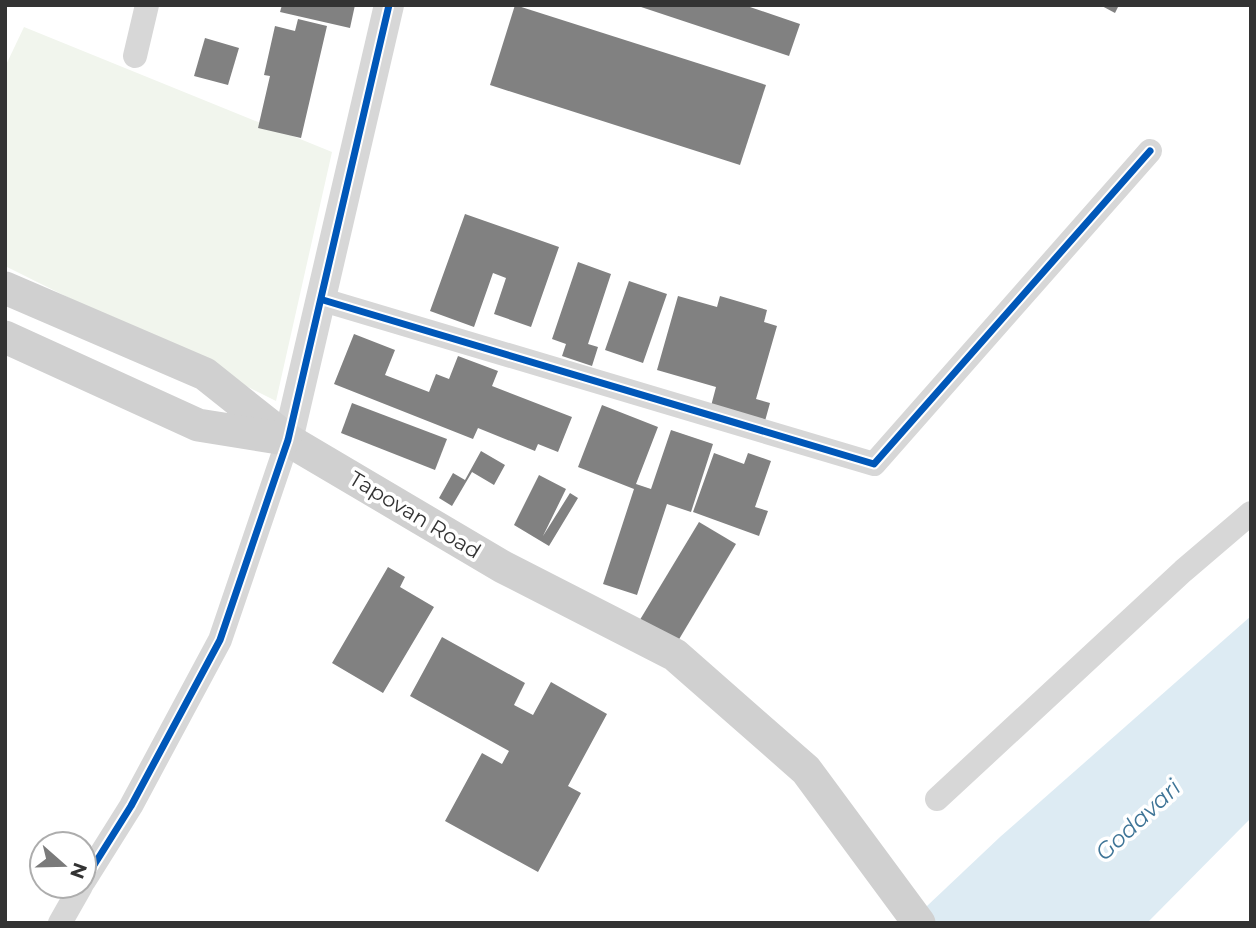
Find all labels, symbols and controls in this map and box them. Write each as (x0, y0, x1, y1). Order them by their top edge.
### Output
street label: Tapovan Road (345, 466, 486, 564)
water label: Godavari (1090, 773, 1187, 867)
north arrow (28, 830, 98, 900)
text: N (65, 859, 92, 882)

